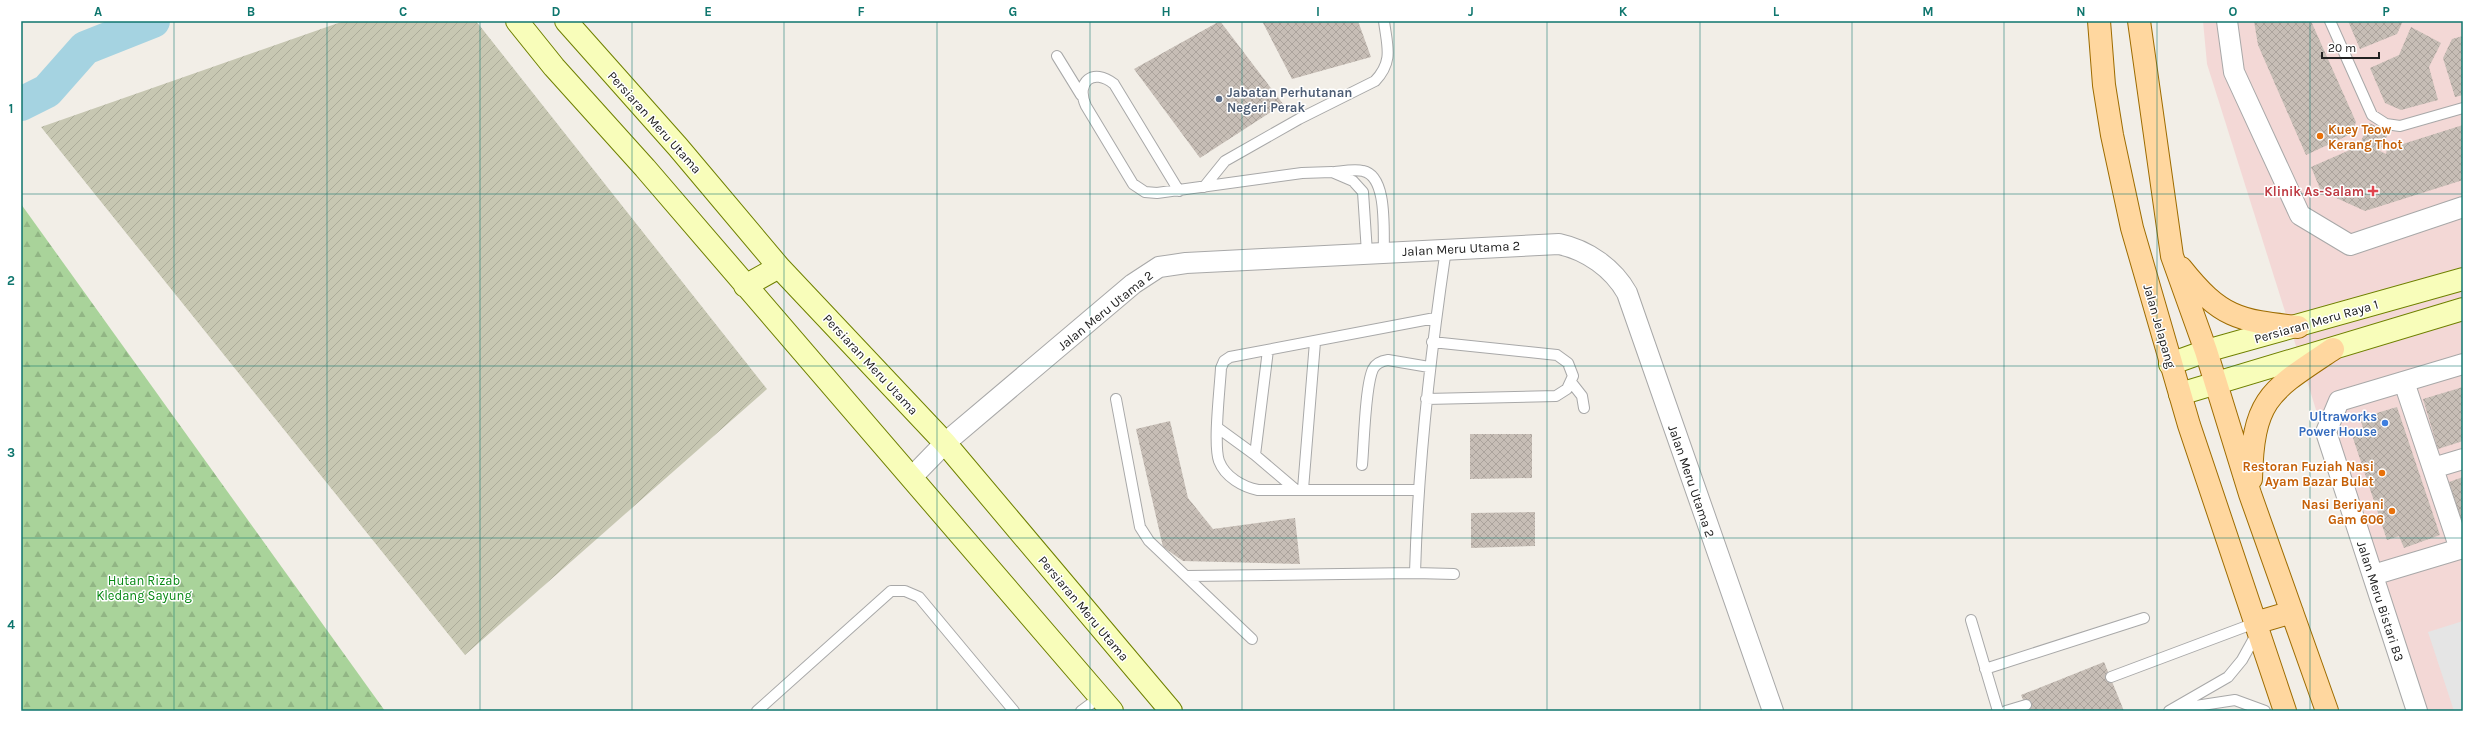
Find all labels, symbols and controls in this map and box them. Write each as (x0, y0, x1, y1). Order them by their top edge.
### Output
text: A (94, 4, 102, 19)
text: B (247, 4, 255, 19)
text: C (399, 4, 407, 19)
text: D (552, 4, 561, 19)
text: E (704, 4, 712, 19)
text: F (857, 4, 865, 19)
text: G (1009, 4, 1017, 19)
text: H (1161, 4, 1171, 19)
text: I (1316, 4, 1320, 19)
text: J (1468, 4, 1474, 19)
text: K (1619, 4, 1628, 19)
text: L (1773, 4, 1780, 19)
text: M (1922, 4, 1934, 19)
text: N (2076, 4, 2086, 19)
text: O (2229, 4, 2238, 19)
text: P (2382, 4, 2390, 19)
scale bar (2322, 34, 2379, 60)
text: 20 m (2328, 41, 2356, 55)
street label: Persiaran Meru Utama (605, 68, 705, 177)
place label: Jabatan Perhutanan Negeri Perak (1227, 85, 1352, 115)
marker: Jabatan Perhutanan Negeri Perak (1214, 94, 1224, 104)
text: 1 (9, 101, 13, 116)
place label: Kuey Teow Kerang Thot (2328, 122, 2403, 152)
marker: Kuey Teow Kerang Thot (2315, 131, 2325, 141)
place label: Klinik As-Salam (2264, 184, 2364, 199)
marker: Klinik As-Salam (2367, 185, 2379, 197)
street label: Jalan Meru Utama 2 (1402, 238, 1520, 259)
street label: Jalan Meru Utama 2 (1055, 267, 1156, 353)
text: 2 (7, 273, 15, 288)
street label: Jalan Jelapang (2140, 282, 2179, 371)
street label: Persiaran Meru Raya 1 (2252, 297, 2380, 346)
street label: Persiaran Meru Utama (820, 311, 921, 418)
place label: Ultraworks Power House (2299, 409, 2377, 439)
marker: Ultraworks Power House (2380, 418, 2390, 428)
street label: Jalan Meru Utama 2 (1665, 423, 1718, 539)
text: 3 (7, 445, 15, 460)
place label: Restoran Fuziah Nasi Ayam Bazar Bulat (2243, 459, 2374, 489)
marker: Restoran Fuziah Nasi Ayam Bazar Bulat (2377, 468, 2387, 478)
place label: Nasi Beriyani Gam 606 (2301, 497, 2384, 527)
marker: Nasi Beriyani Gam 606 (2387, 506, 2397, 516)
street label: Jalan Meru Bistari B3 (2354, 539, 2407, 663)
street label: Persiaran Meru Utama (1035, 553, 1132, 664)
park label: Hutan Rizab Kledang Sayung (96, 573, 192, 603)
text: 4 (7, 617, 15, 632)

